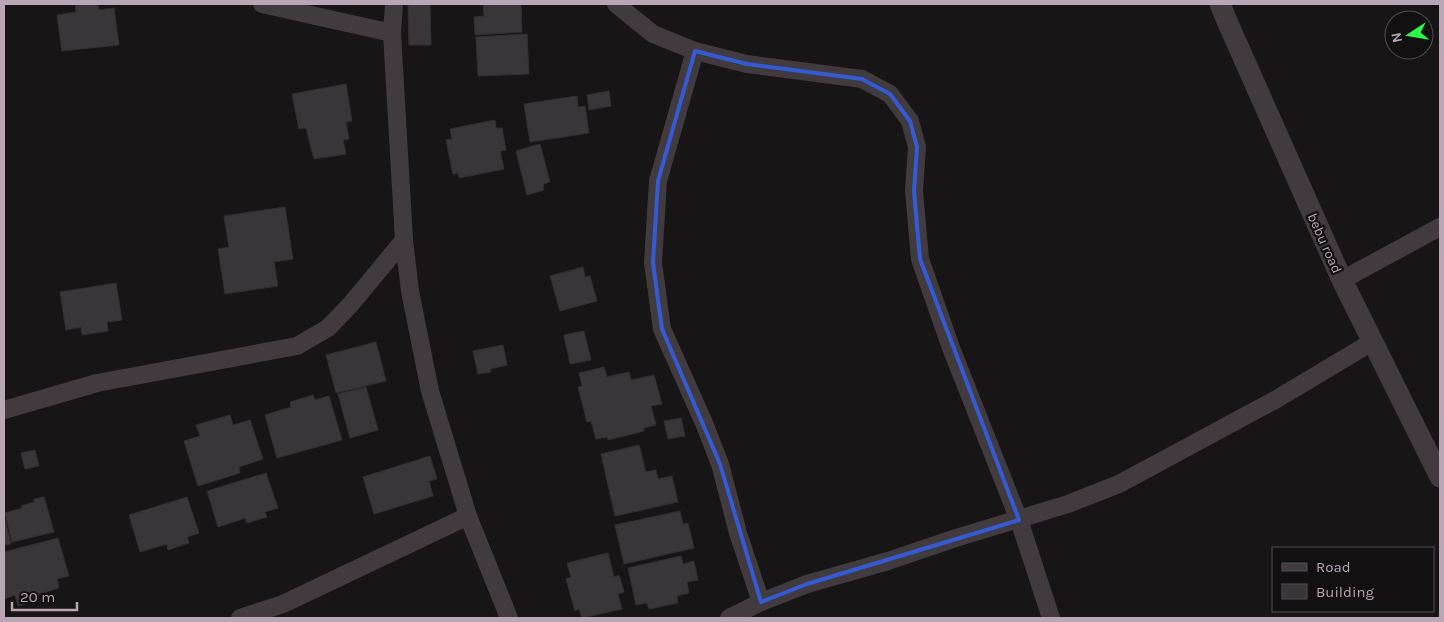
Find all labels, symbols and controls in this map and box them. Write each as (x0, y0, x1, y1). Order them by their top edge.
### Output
north arrow (1384, 10, 1434, 60)
text: N (1387, 31, 1406, 44)
street label: bebu road (1304, 210, 1345, 276)
legend (1272, 547, 1434, 612)
text: Road (1316, 558, 1351, 576)
scale bar (12, 580, 78, 612)
text: Building (1316, 583, 1374, 601)
text: 20 m (20, 588, 55, 606)

